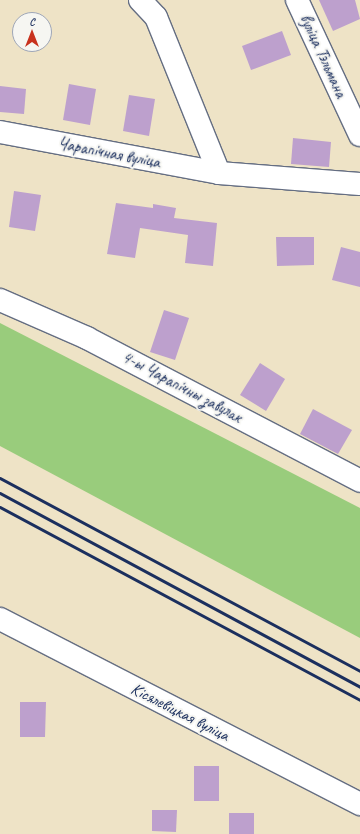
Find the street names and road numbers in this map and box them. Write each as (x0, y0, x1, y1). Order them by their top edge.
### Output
street label: вуліца Тэльмана (295, 11, 351, 101)
street label: Чарапічная вуліца (57, 133, 161, 173)
street label: 4-ы Чарапічны завулак (118, 347, 246, 427)
street label: Кісялевіцкая вуліца (128, 679, 232, 745)

